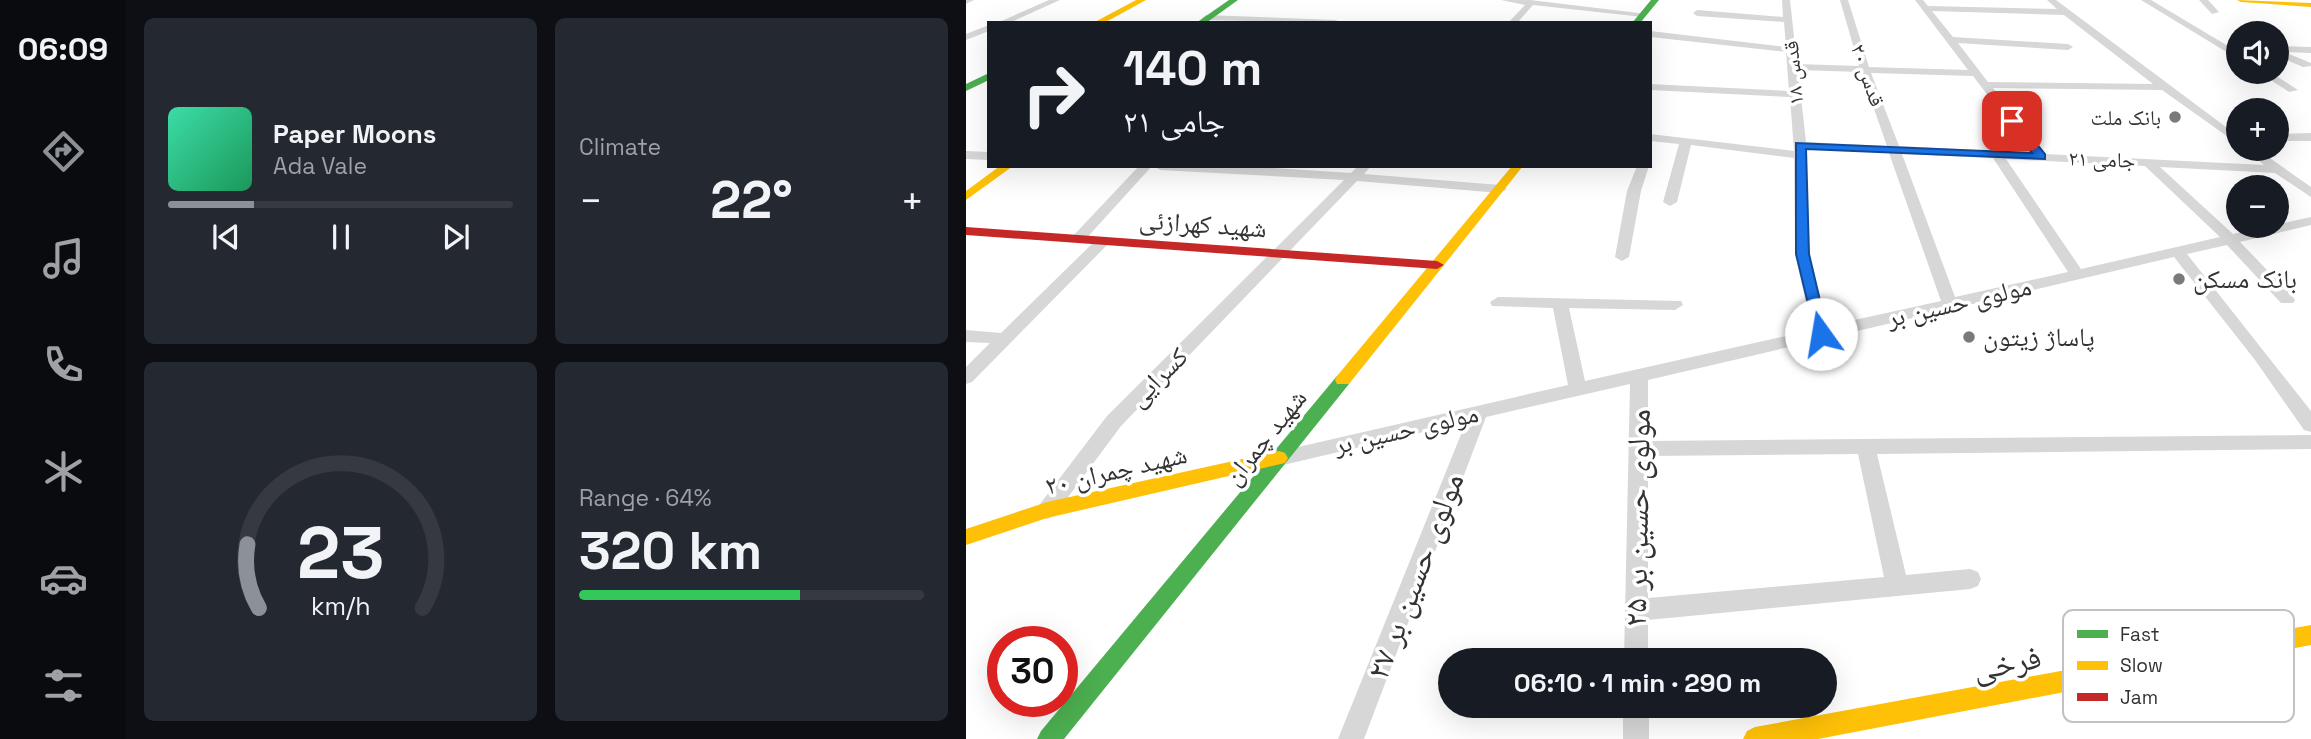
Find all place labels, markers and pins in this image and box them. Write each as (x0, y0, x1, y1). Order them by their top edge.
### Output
pin (1982, 91, 2042, 151)
place label: بانک ملت (2091, 104, 2161, 131)
marker: بانک ملت (2167, 109, 2183, 125)
place label: بانک مسکن (2193, 262, 2297, 296)
marker: بانک مسکن (2171, 271, 2187, 287)
place label: پاساژ زیتون (1983, 320, 2095, 354)
marker: پاساژ زیتون (1961, 329, 1977, 345)

